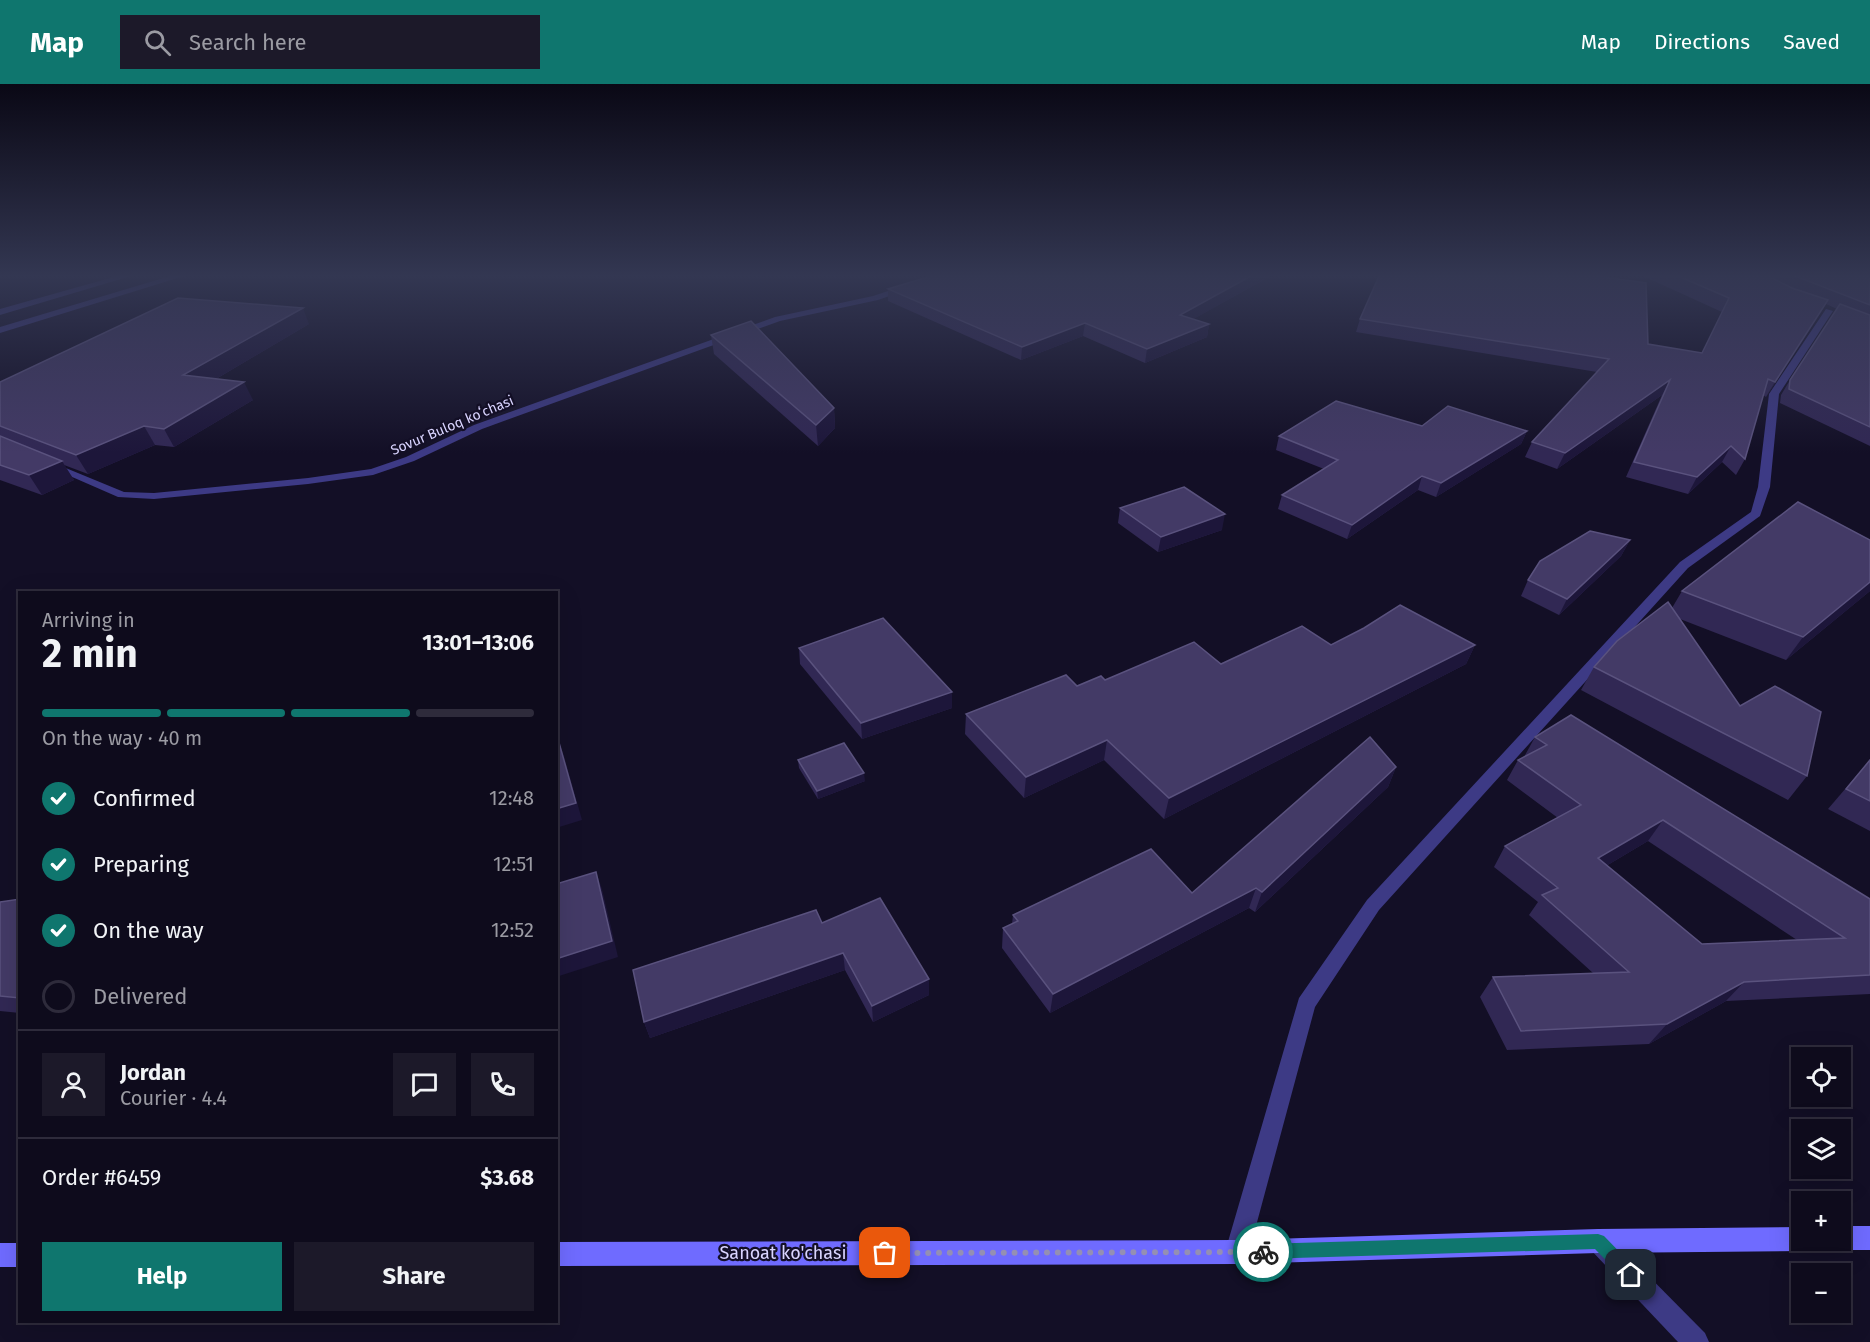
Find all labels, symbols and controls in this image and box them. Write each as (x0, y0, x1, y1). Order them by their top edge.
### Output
search box (120, 15, 540, 69)
text: Map (30, 26, 84, 59)
icon: search (141, 26, 174, 59)
text: Search here (189, 29, 307, 56)
text: Map (1581, 29, 1621, 55)
text: Directions (1654, 29, 1750, 55)
text: Saved (1783, 29, 1840, 55)
street label: Sovur Buloq koʻchasi (388, 392, 516, 459)
text: Arriving in (42, 608, 135, 632)
text: 13:01–13:06 (422, 629, 534, 656)
text: 2 min (42, 631, 138, 677)
text: On the way · 40 m (42, 726, 202, 750)
icon: check (42, 782, 75, 815)
text: Confirmed (93, 785, 196, 812)
text: 12:48 (489, 786, 534, 810)
icon: check (42, 848, 75, 881)
text: Preparing (93, 851, 189, 878)
text: 12:51 (493, 852, 534, 876)
icon: check (42, 914, 75, 947)
text: On the way (93, 917, 204, 944)
text: 12:52 (491, 918, 534, 942)
text: Delivered (93, 983, 188, 1010)
map controls (1791, 1047, 1851, 1323)
button: locate (1791, 1047, 1851, 1107)
button: person (42, 1053, 105, 1116)
button: chat (393, 1053, 456, 1116)
button: phone (471, 1053, 534, 1116)
text: Jordan (120, 1059, 186, 1086)
text: Courier · 4.4 (120, 1086, 227, 1110)
button: layers (1791, 1119, 1851, 1179)
text: Order #6459 (42, 1164, 161, 1191)
text: $3.68 (480, 1164, 534, 1191)
button: + (1791, 1191, 1851, 1251)
courier (1233, 1222, 1293, 1282)
pin (859, 1227, 910, 1278)
icon: bag (868, 1236, 901, 1269)
icon: bike (1247, 1236, 1280, 1269)
button: Help (42, 1242, 282, 1311)
button: Share (294, 1242, 534, 1311)
street label: Sanoat ko'chasi (720, 1242, 846, 1264)
pin (1605, 1249, 1656, 1300)
icon: home (1614, 1258, 1647, 1291)
button: − (1791, 1263, 1851, 1323)

